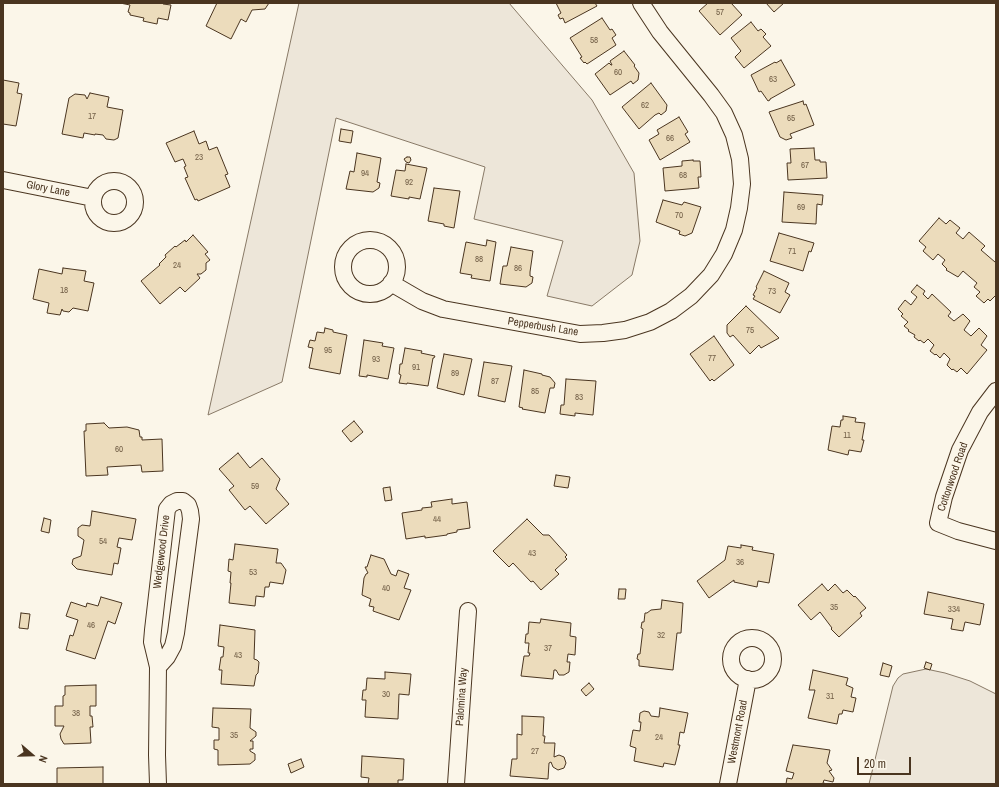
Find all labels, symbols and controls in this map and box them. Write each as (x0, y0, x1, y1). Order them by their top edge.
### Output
house number: 57 (716, 8, 724, 18)
house number: 58 (590, 36, 598, 46)
house number: 60 (614, 68, 622, 78)
house number: 63 (769, 75, 777, 85)
house number: 62 (641, 101, 649, 111)
house number: 17 (88, 112, 96, 122)
house number: 65 (787, 114, 795, 124)
house number: 66 (666, 134, 674, 144)
house number: 23 (195, 153, 203, 163)
house number: 67 (801, 161, 809, 171)
house number: 94 (361, 169, 369, 179)
house number: 68 (679, 171, 687, 181)
street label: Glory Lane (25, 178, 71, 200)
house number: 92 (405, 178, 413, 188)
house number: 69 (797, 203, 805, 213)
house number: 70 (675, 211, 683, 221)
house number: 71 (788, 247, 796, 257)
house number: 88 (475, 255, 483, 265)
house number: 24 (173, 261, 181, 271)
house number: 86 (514, 264, 522, 274)
house number: 18 (60, 286, 68, 296)
house number: 73 (768, 287, 776, 297)
street label: Pepperbush Lane (507, 315, 579, 339)
house number: 75 (746, 326, 754, 336)
house number: 95 (324, 346, 332, 356)
house number: 77 (708, 354, 716, 364)
house number: 93 (372, 355, 380, 365)
house number: 91 (412, 363, 420, 373)
house number: 89 (451, 369, 459, 379)
house number: 87 (491, 377, 499, 387)
house number: 85 (531, 387, 539, 397)
house number: 83 (575, 393, 583, 403)
house number: 11 (843, 431, 851, 441)
street label: Cottonwood Road (935, 441, 971, 513)
house number: 60 (115, 445, 123, 455)
house number: 59 (251, 482, 259, 492)
street label: Wedgewood Drive (151, 514, 173, 590)
house number: 44 (433, 515, 441, 525)
house number: 54 (99, 537, 107, 547)
house number: 43 (528, 549, 536, 559)
house number: 36 (736, 558, 744, 568)
house number: 53 (249, 568, 257, 578)
house number: 40 (382, 584, 390, 594)
house number: 35 (830, 603, 838, 613)
house number: 334 (948, 605, 960, 615)
house number: 46 (87, 621, 95, 631)
house number: 32 (657, 631, 665, 641)
house number: 37 (544, 644, 552, 654)
house number: 43 (234, 651, 242, 661)
street label: Palomina Way (453, 667, 471, 727)
house number: 30 (382, 690, 390, 700)
house number: 31 (826, 692, 834, 702)
street label: Westmont Road (725, 699, 751, 765)
house number: 38 (72, 709, 80, 719)
house number: 35 (230, 731, 238, 741)
house number: 24 (655, 733, 663, 743)
north arrow (12, 735, 52, 775)
house number: 27 (531, 747, 539, 757)
scale bar (859, 749, 913, 775)
text: N (36, 754, 51, 765)
text: 20 m (864, 756, 886, 772)

